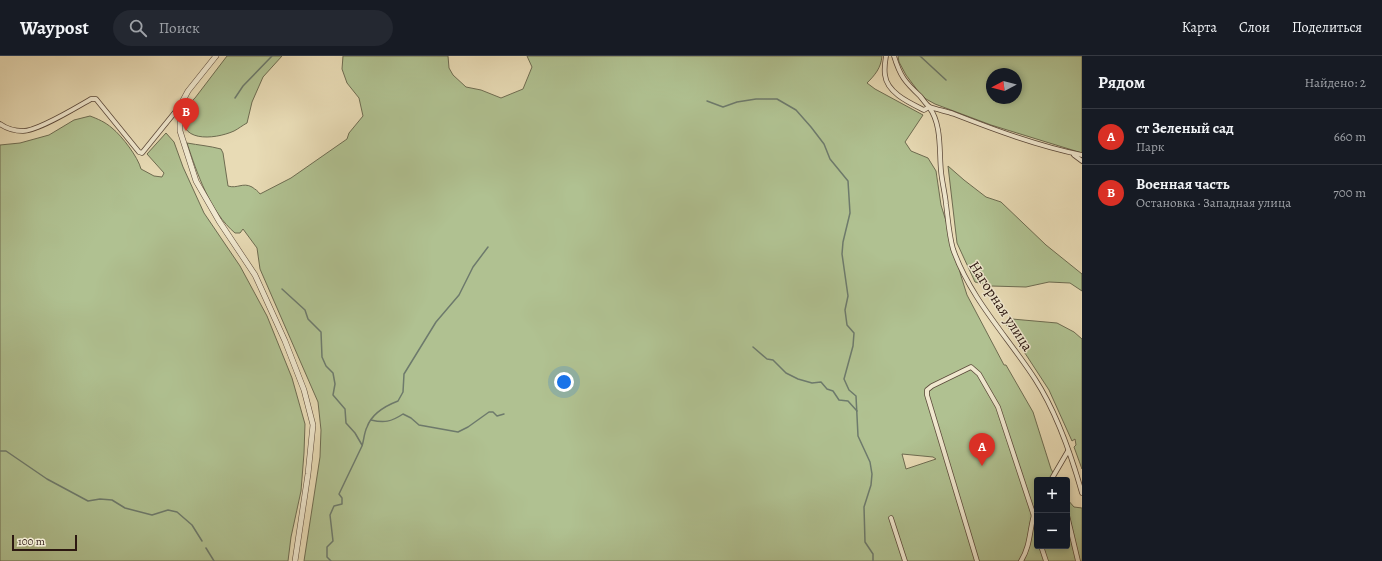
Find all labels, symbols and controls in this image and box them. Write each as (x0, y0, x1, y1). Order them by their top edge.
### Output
search box (113, 10, 393, 46)
text: Waypost (20, 15, 89, 41)
icon: search (127, 17, 149, 39)
text: Поиск (159, 18, 200, 38)
text: Карта (1182, 18, 1217, 37)
text: Слои (1239, 18, 1270, 37)
text: Поделиться (1292, 18, 1362, 37)
north arrow (986, 68, 1022, 104)
text: Рядом (1098, 71, 1145, 94)
text: Найдено: 2 (1305, 74, 1366, 91)
pin: B (173, 98, 199, 131)
text: ст Зеленый сад (1136, 118, 1234, 138)
text: A (1107, 128, 1115, 145)
text: 660 m (1334, 128, 1366, 145)
text: Парк (1136, 138, 1165, 155)
text: Военная часть (1136, 174, 1230, 194)
text: B (1107, 184, 1115, 201)
text: 700 m (1333, 184, 1366, 201)
text: Остановка · Западная улица (1136, 194, 1291, 211)
street label: Нагорная улица (964, 257, 1038, 355)
your location (554, 372, 574, 392)
pin: A (969, 433, 995, 466)
map controls (1034, 477, 1070, 549)
button: + (1034, 477, 1070, 513)
button: − (1034, 513, 1070, 549)
scale bar (12, 533, 77, 552)
text: 100 m (18, 534, 45, 549)

